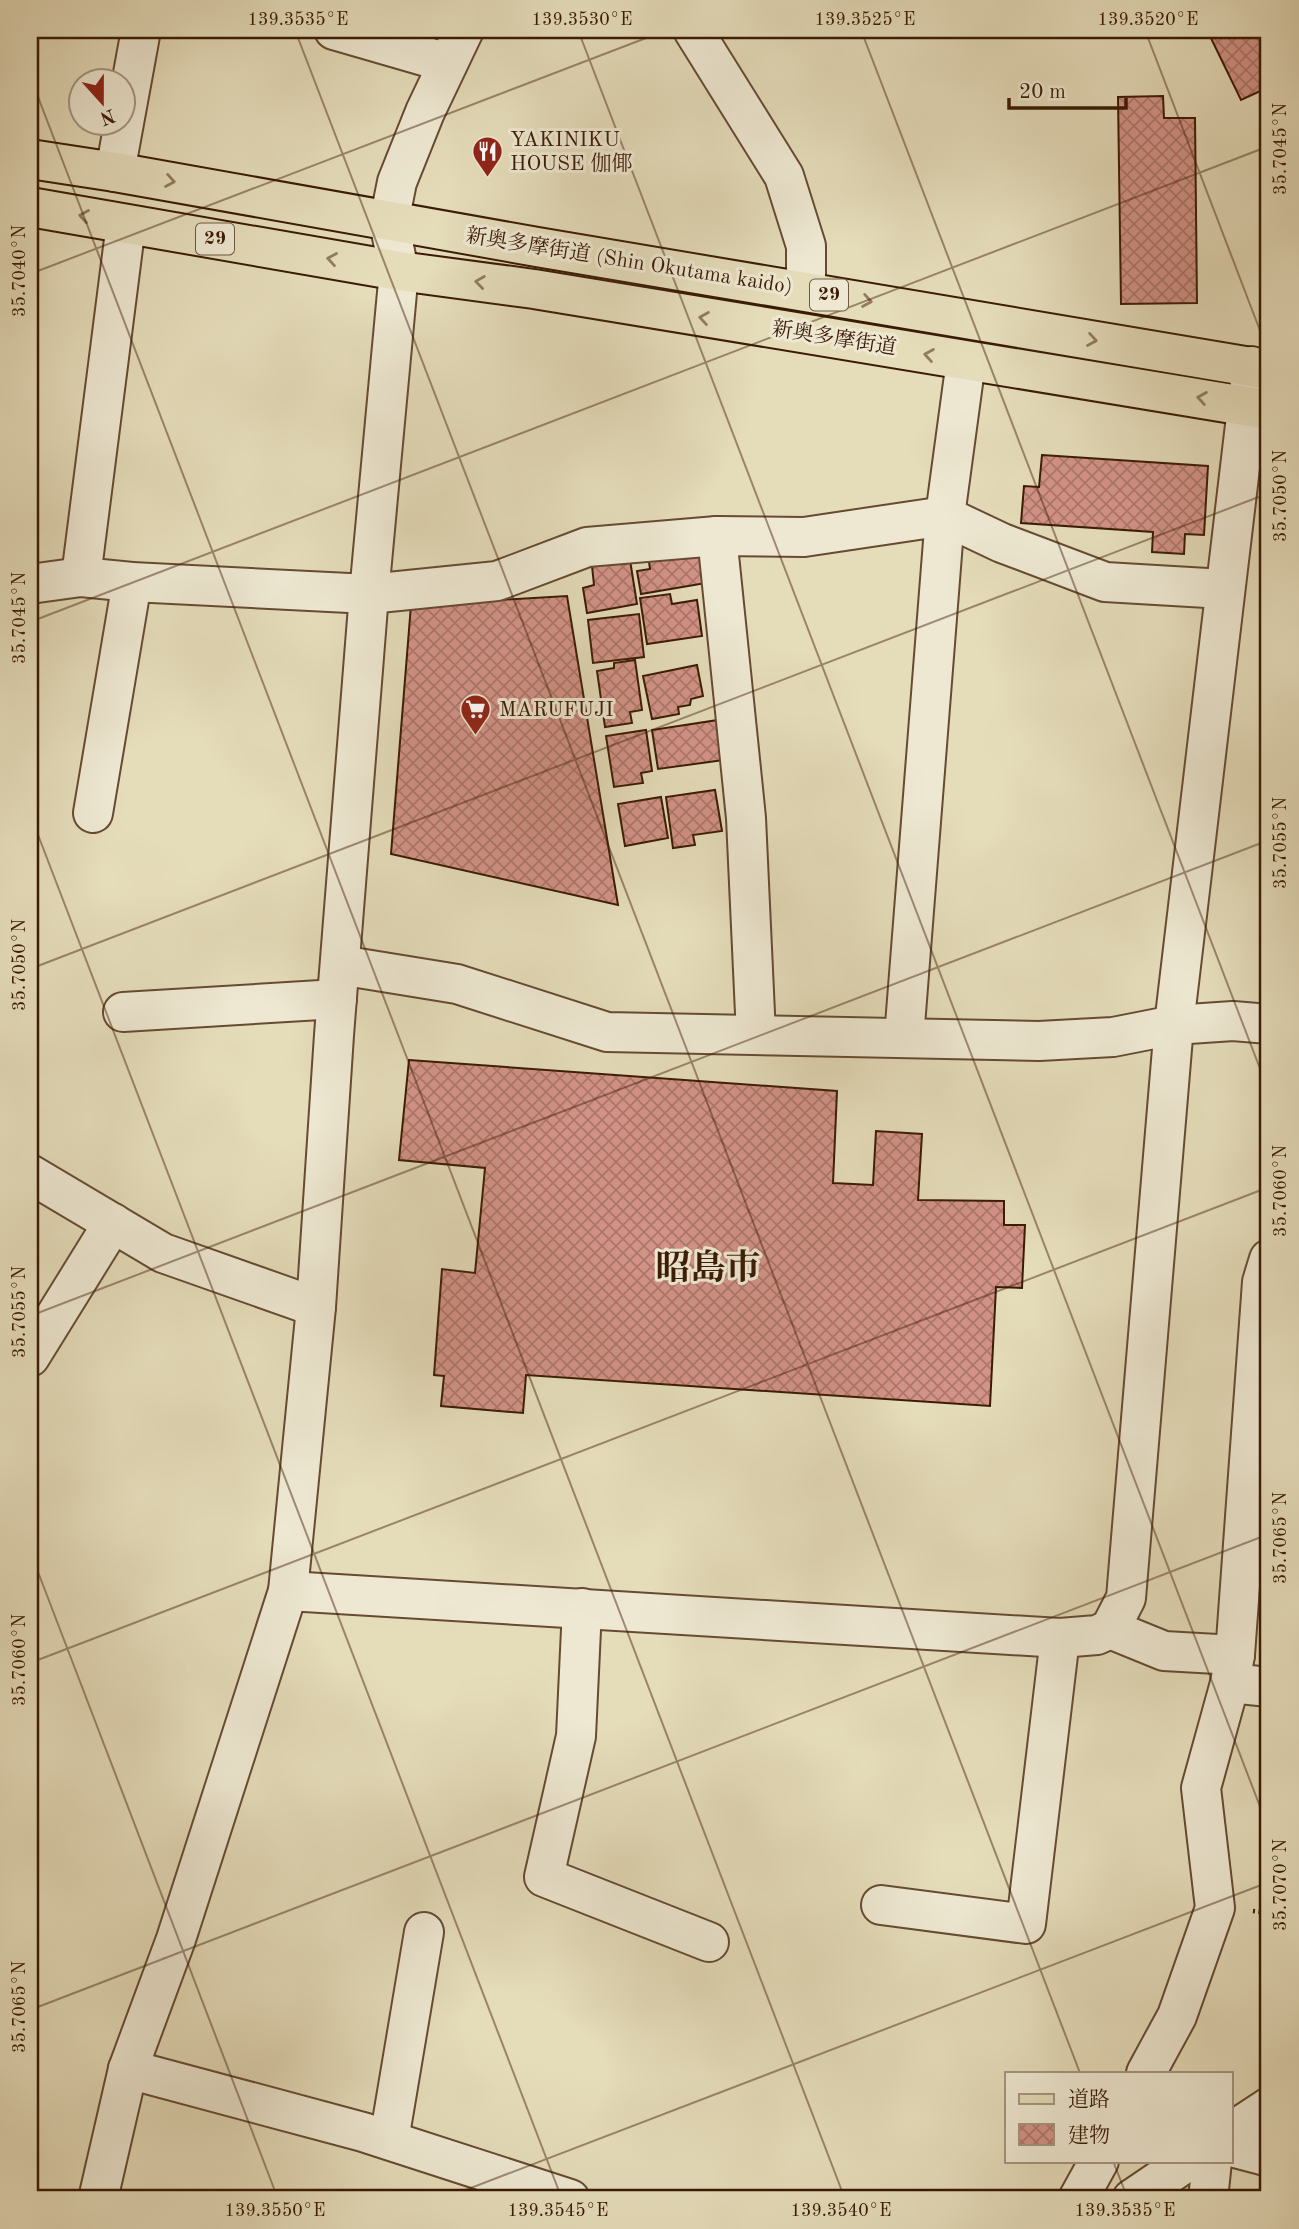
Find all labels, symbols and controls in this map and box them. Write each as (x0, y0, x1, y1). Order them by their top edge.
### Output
text: 139.3535°E (248, 11, 348, 29)
text: 139.3530°E (532, 11, 632, 29)
text: 139.3525°E (815, 11, 915, 29)
text: 139.3520°E (1098, 11, 1198, 29)
north arrow (66, 66, 136, 136)
scale bar (1009, 66, 1126, 110)
text: 20 m (1019, 82, 1066, 103)
text: 35.7045°N (1272, 103, 1290, 195)
text: N (97, 104, 117, 127)
place label: YAKINIKU HOUSE 伽倻 (510, 130, 632, 175)
restaurant icon: YAKINIKU HOUSE 伽倻 (470, 135, 504, 179)
one-way arrow (164, 173, 176, 188)
one-way arrow (78, 209, 90, 224)
road number: 29 (196, 224, 234, 255)
street label: 新奥多摩街道 (Shin Okutama kaido) (464, 224, 794, 298)
text: 35.7040°N (11, 225, 29, 317)
one-way arrow (326, 252, 338, 267)
one-way arrow (474, 274, 486, 289)
road number: 29 (810, 280, 848, 310)
one-way arrow (861, 293, 873, 308)
one-way arrow (698, 311, 710, 326)
street label: 新奥多摩街道 (770, 317, 898, 359)
one-way arrow (1086, 332, 1097, 347)
one-way arrow (923, 348, 935, 363)
one-way arrow (1196, 391, 1208, 406)
text: 35.7050°N (1272, 450, 1290, 542)
text: 35.7045°N (11, 572, 29, 664)
supermarket icon: MARUFUJI (459, 693, 493, 737)
place label: MARUFUJI (499, 700, 614, 721)
text: 35.7055°N (1272, 797, 1290, 889)
text: 35.7050°N (11, 919, 29, 1011)
text: 35.7060°N (1272, 1145, 1290, 1237)
district label: 昭島市 (655, 1249, 761, 1287)
text: 35.7055°N (11, 1266, 29, 1358)
text: 35.7065°N (1272, 1492, 1290, 1584)
text: 35.7060°N (11, 1614, 29, 1706)
text: 35.7070°N (1272, 1839, 1290, 1931)
text: 35.7065°N (11, 1961, 29, 2053)
legend (1005, 2072, 1232, 2162)
text: 道路 (1068, 2088, 1110, 2111)
text: 建物 (1068, 2124, 1110, 2147)
text: 139.3550°E (225, 2202, 325, 2220)
text: 139.3545°E (508, 2202, 608, 2220)
text: 139.3540°E (791, 2202, 891, 2220)
text: 139.3535°E (1075, 2202, 1175, 2220)

